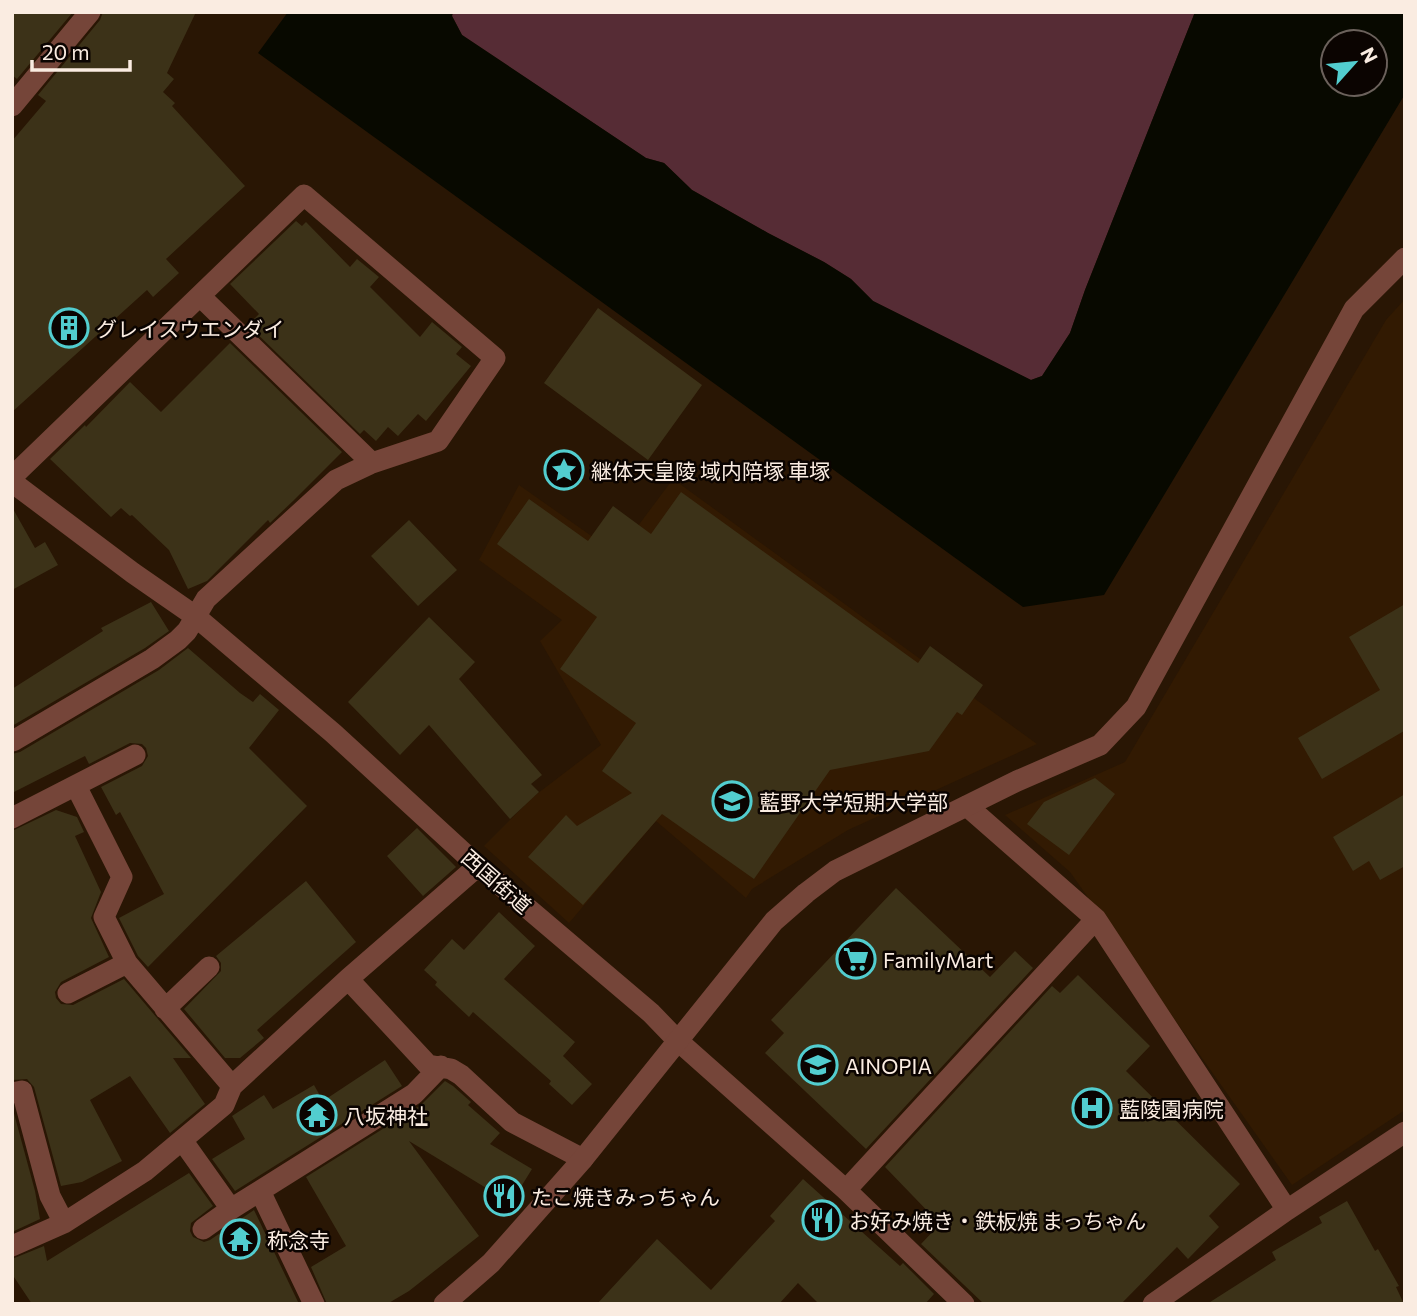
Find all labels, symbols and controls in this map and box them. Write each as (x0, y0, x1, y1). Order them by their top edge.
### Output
scale bar (32, 28, 130, 72)
north arrow (1319, 28, 1389, 98)
text: 20 m (42, 39, 90, 64)
text: N (1356, 43, 1383, 67)
building icon: グレイスウエンダイ (48, 307, 90, 349)
place label: グレイスウエンダイ (96, 316, 284, 341)
place icon: 継体天皇陵 域内陪塚 車塚 (543, 449, 585, 491)
place label: 継体天皇陵 域内陪塚 車塚 (591, 458, 830, 483)
school or university icon: 藍野大学短期大学部 (711, 780, 753, 822)
place label: 藍野大学短期大学部 (759, 789, 948, 814)
street label: 西国街道 (457, 844, 537, 918)
supermarket icon: FamilyMart (835, 938, 877, 980)
place label: FamilyMart (883, 947, 993, 972)
school or university icon: AINOPIA (797, 1044, 839, 1086)
place label: AINOPIA (845, 1053, 932, 1078)
hospital icon: 藍陵園病院 (1071, 1087, 1113, 1129)
temple icon: 八坂神社 (296, 1094, 338, 1136)
place label: 藍陵園病院 (1119, 1096, 1224, 1121)
place label: 八坂神社 (344, 1103, 428, 1128)
restaurant icon: たこ焼きみっちゃん (483, 1175, 525, 1217)
place label: たこ焼きみっちゃん (531, 1184, 720, 1209)
restaurant icon: お好み焼き・鉄板焼 まっちゃん (801, 1199, 843, 1241)
place label: お好み焼き・鉄板焼 まっちゃん (849, 1208, 1146, 1233)
temple icon: 称念寺 (219, 1218, 261, 1260)
place label: 称念寺 (267, 1227, 330, 1252)

